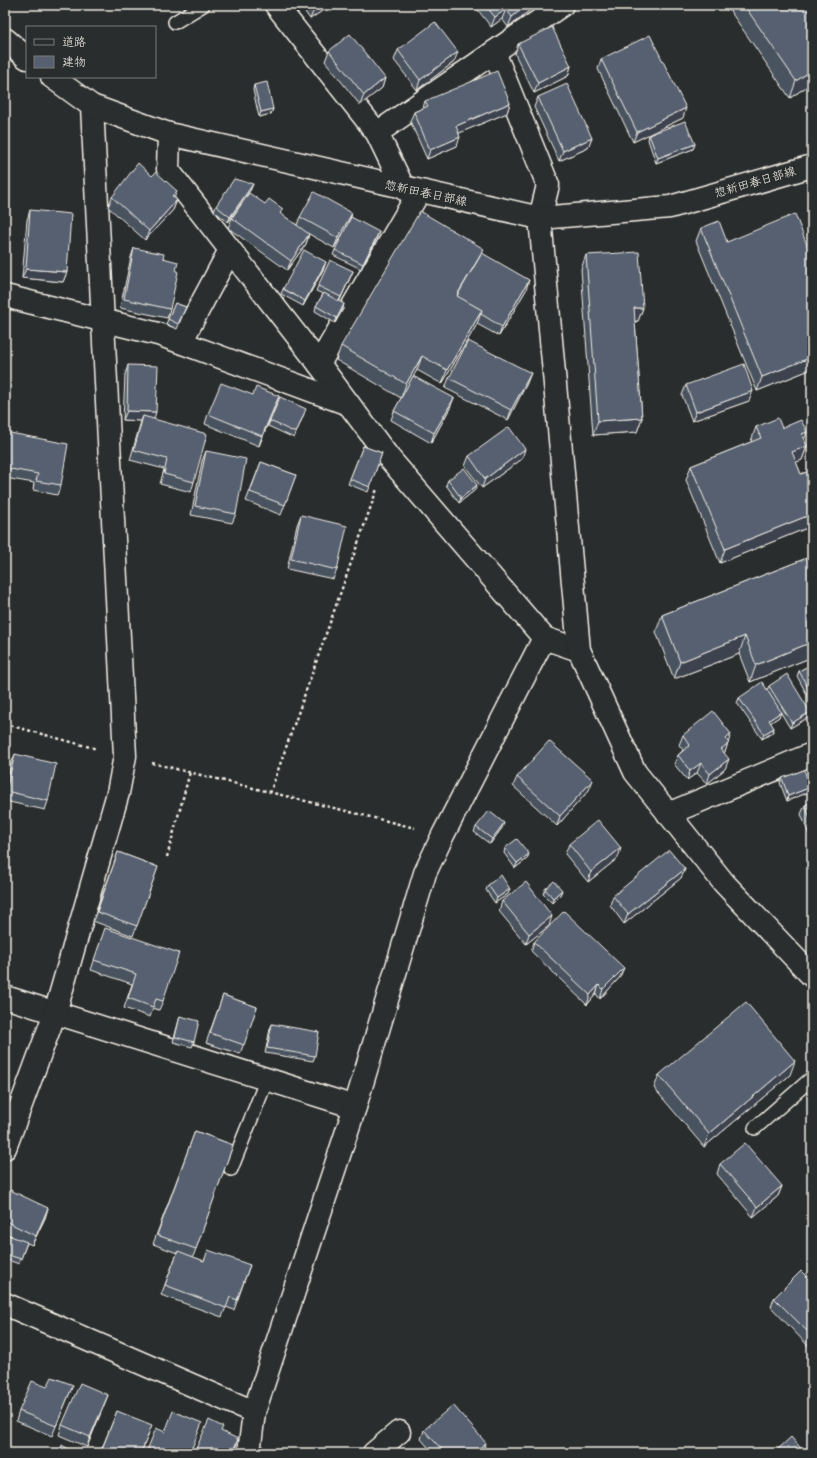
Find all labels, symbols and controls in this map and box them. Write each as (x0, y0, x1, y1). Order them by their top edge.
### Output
legend (26, 26, 156, 78)
text: 道路 (62, 35, 86, 49)
text: 建物 (62, 55, 86, 69)
street label: 惣新田春日部線 (713, 164, 797, 200)
street label: 惣新田春日部線 (383, 177, 469, 209)

